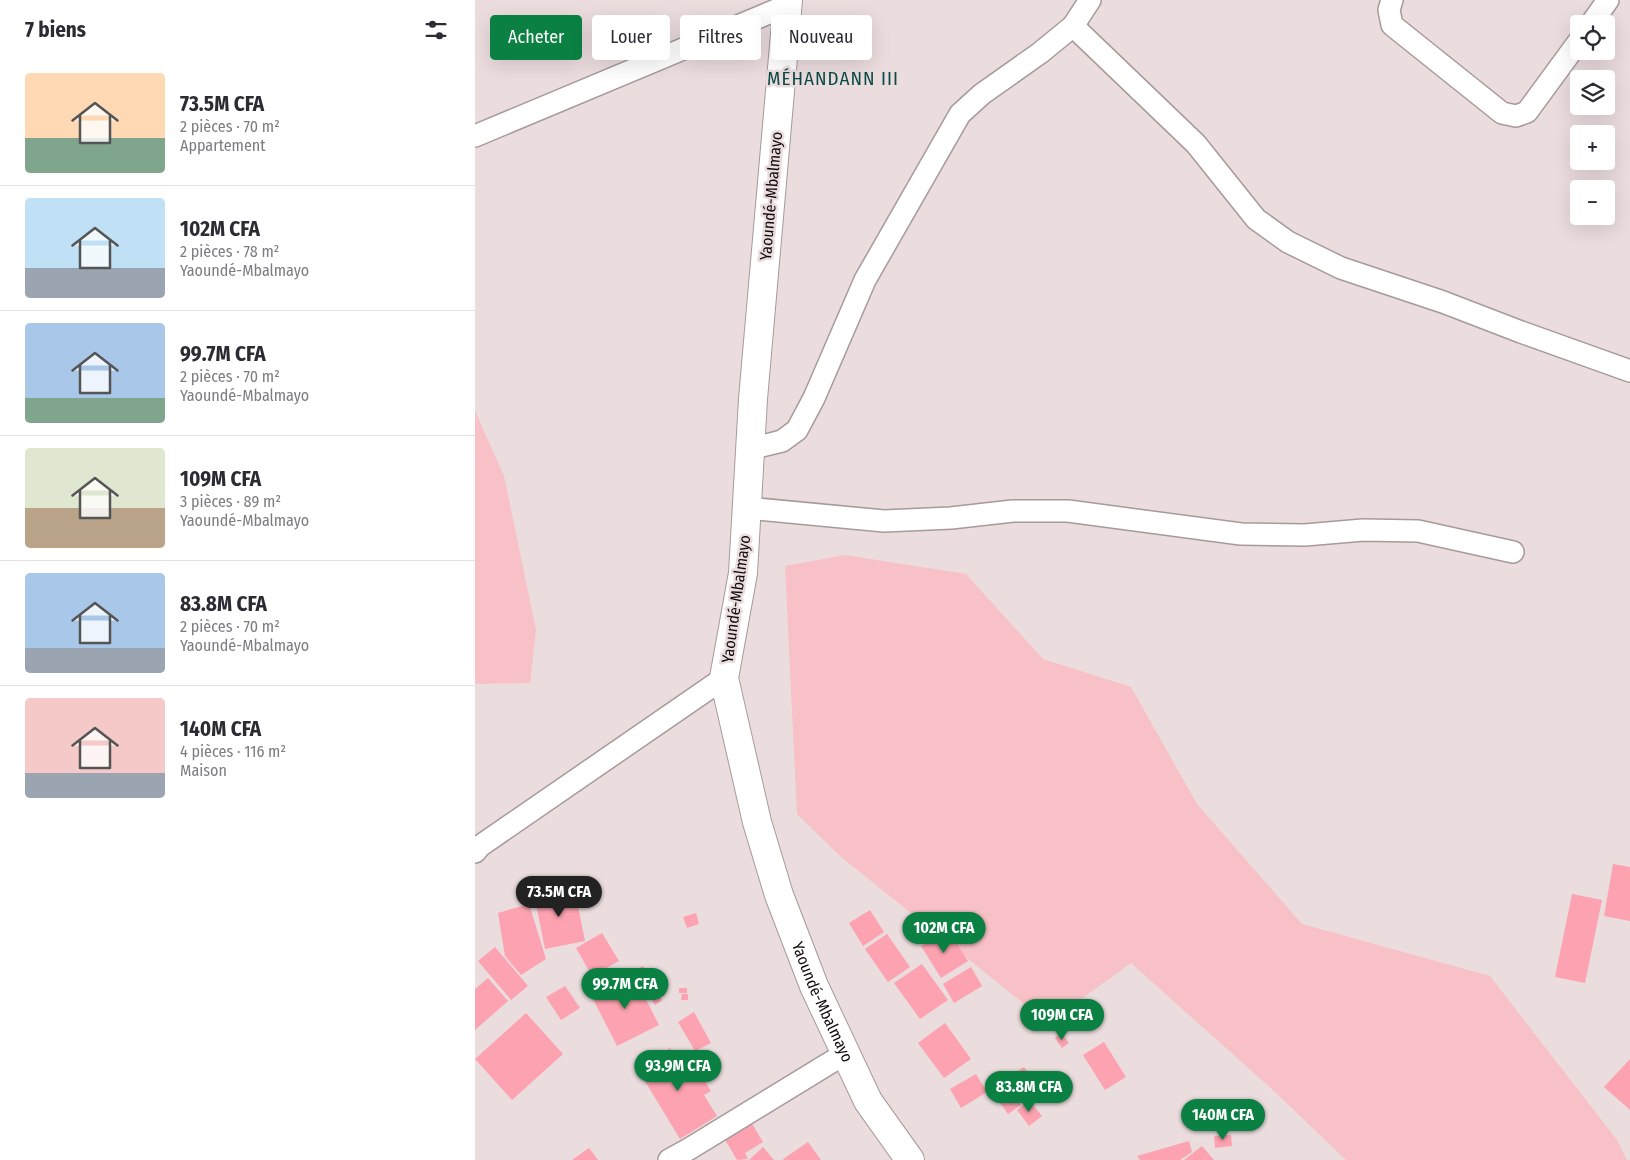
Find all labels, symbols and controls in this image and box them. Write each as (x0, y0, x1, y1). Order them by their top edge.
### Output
chip: Acheter (490, 15, 582, 60)
chip: Louer (592, 15, 670, 60)
chip: Filtres (680, 15, 761, 60)
chip: Nouveau (771, 15, 872, 60)
map controls (1570, 15, 1615, 225)
button: locate (1570, 15, 1615, 60)
icon: filters (422, 16, 450, 44)
text: 7 biens (25, 17, 86, 43)
district label: MÉHANDANN III (767, 67, 899, 90)
button: layers (1570, 70, 1615, 115)
text: 73.5M CFA (180, 91, 264, 117)
icon: home (65, 93, 125, 153)
text: 2 pièces · 70 m² (180, 117, 280, 136)
button: + (1570, 125, 1615, 170)
street label: Yaoundé-Mbalmayo (756, 131, 786, 261)
text: Appartement (180, 136, 266, 155)
button: − (1570, 180, 1615, 225)
text: 102M CFA (180, 216, 260, 242)
icon: home (65, 218, 125, 278)
text: 2 pièces · 78 m² (180, 242, 279, 261)
text: Yaoundé-Mbalmayo (180, 261, 309, 280)
text: 99.7M CFA (180, 341, 266, 367)
icon: home (65, 343, 125, 403)
text: 2 pièces · 70 m² (180, 367, 280, 386)
text: Yaoundé-Mbalmayo (180, 386, 309, 405)
text: 109M CFA (180, 466, 261, 492)
icon: home (65, 468, 125, 528)
text: 3 pièces · 89 m² (180, 492, 281, 511)
text: Yaoundé-Mbalmayo (180, 511, 309, 530)
street label: Yaoundé-Mbalmayo (718, 534, 754, 664)
text: 83.8M CFA (180, 591, 267, 617)
icon: home (65, 593, 125, 653)
text: 2 pièces · 70 m² (180, 617, 280, 636)
text: Yaoundé-Mbalmayo (180, 636, 309, 655)
text: 140M CFA (180, 716, 261, 742)
icon: home (65, 718, 125, 778)
text: 4 pièces · 116 m² (180, 742, 286, 761)
text: Maison (180, 761, 227, 780)
pin: 73.5M CFA (502, 876, 616, 918)
text: 73.5M CFA (527, 882, 591, 901)
pin: 102M CFA (892, 912, 996, 954)
text: 102M CFA (914, 918, 974, 937)
street label: Yaoundé-Mbalmayo (788, 939, 858, 1065)
pin: 99.7M CFA (568, 968, 682, 1010)
text: 99.7M CFA (592, 974, 658, 993)
pin: 109M CFA (1010, 998, 1114, 1041)
text: 109M CFA (1031, 1005, 1093, 1024)
pin: 93.9M CFA (621, 1050, 735, 1092)
text: 93.9M CFA (645, 1056, 711, 1075)
pin: 83.8M CFA (972, 1070, 1086, 1113)
text: 83.8M CFA (996, 1077, 1062, 1096)
pin: 140M CFA (1171, 1098, 1275, 1141)
text: 140M CFA (1192, 1105, 1254, 1124)

